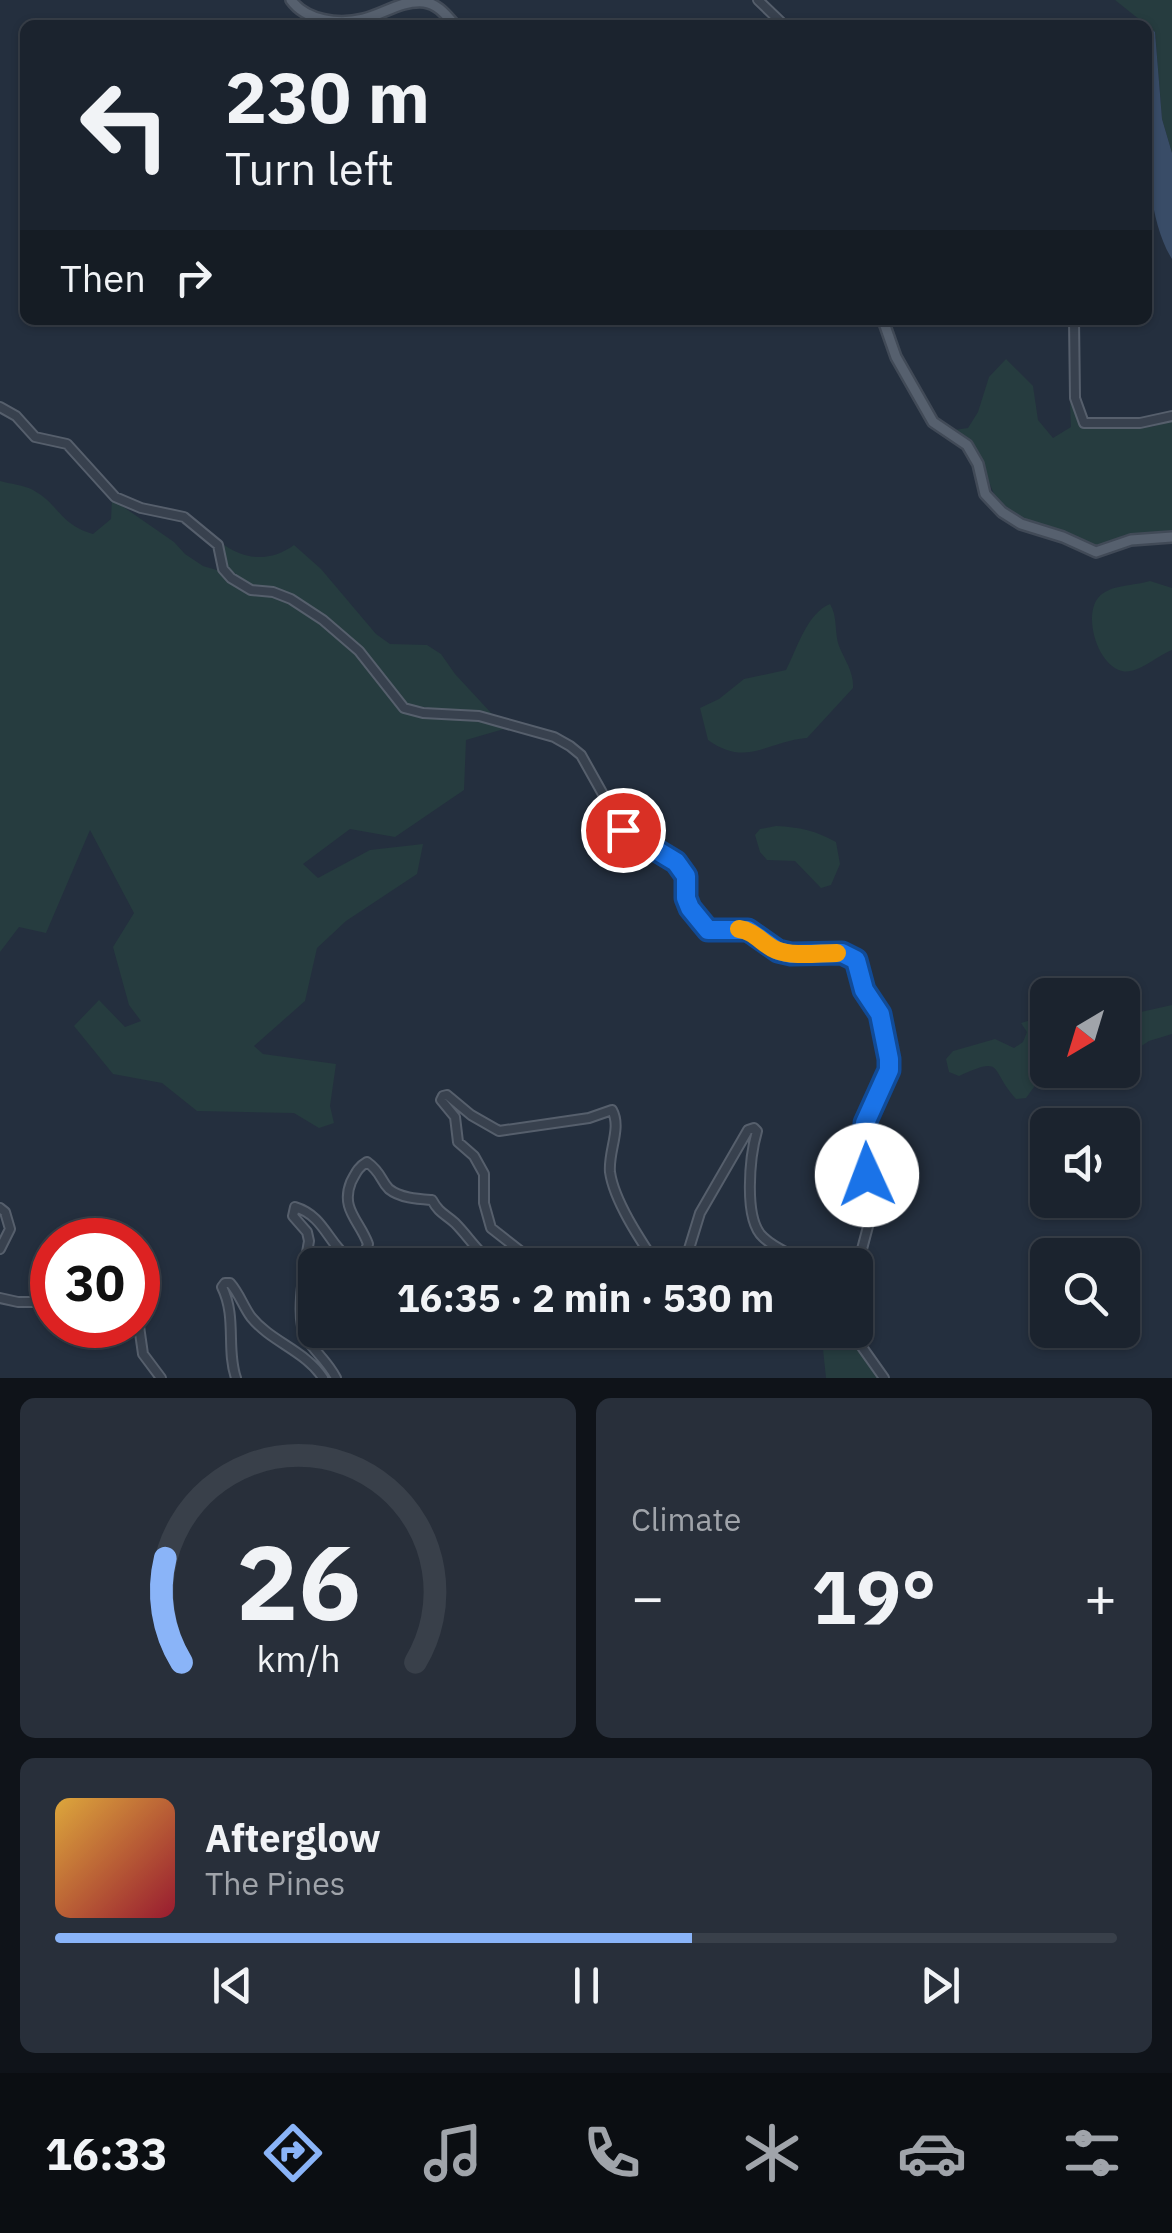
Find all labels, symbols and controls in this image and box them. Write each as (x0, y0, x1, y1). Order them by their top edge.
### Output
text: 230 m (225, 51, 430, 142)
icon: left (60, 60, 190, 190)
text: Turn left (225, 139, 394, 197)
icon: right (166, 250, 221, 305)
text: Then (60, 253, 146, 302)
pin (581, 788, 666, 873)
icon: arrive (596, 803, 651, 858)
north arrow (1030, 978, 1140, 1088)
map controls (1030, 978, 1140, 1348)
button: sound (1030, 1108, 1140, 1218)
position arrow (815, 1123, 919, 1227)
speed limit sign: 30 (30, 1218, 160, 1348)
button: search (1030, 1238, 1140, 1348)
text: 16:35 · 2 min · 530 m (397, 1273, 774, 1322)
text: Climate (631, 1498, 741, 1540)
text: 26 (236, 1513, 360, 1649)
text: 19° (811, 1547, 937, 1645)
text: − (631, 1561, 664, 1632)
text: + (1084, 1561, 1117, 1632)
text: km/h (256, 1635, 340, 1682)
text: Afterglow (205, 1813, 381, 1862)
text: The Pines (205, 1862, 345, 1904)
icon: previous (205, 1958, 260, 2013)
icon: pause (559, 1958, 614, 2013)
icon: next (913, 1958, 968, 2013)
icon: directions (258, 2118, 328, 2188)
icon: music (418, 2118, 488, 2188)
icon: phone (577, 2118, 647, 2188)
icon: climate (737, 2118, 807, 2188)
icon: car (897, 2118, 967, 2188)
icon: filters (1057, 2118, 1127, 2188)
text: 16:33 (45, 2124, 168, 2182)

